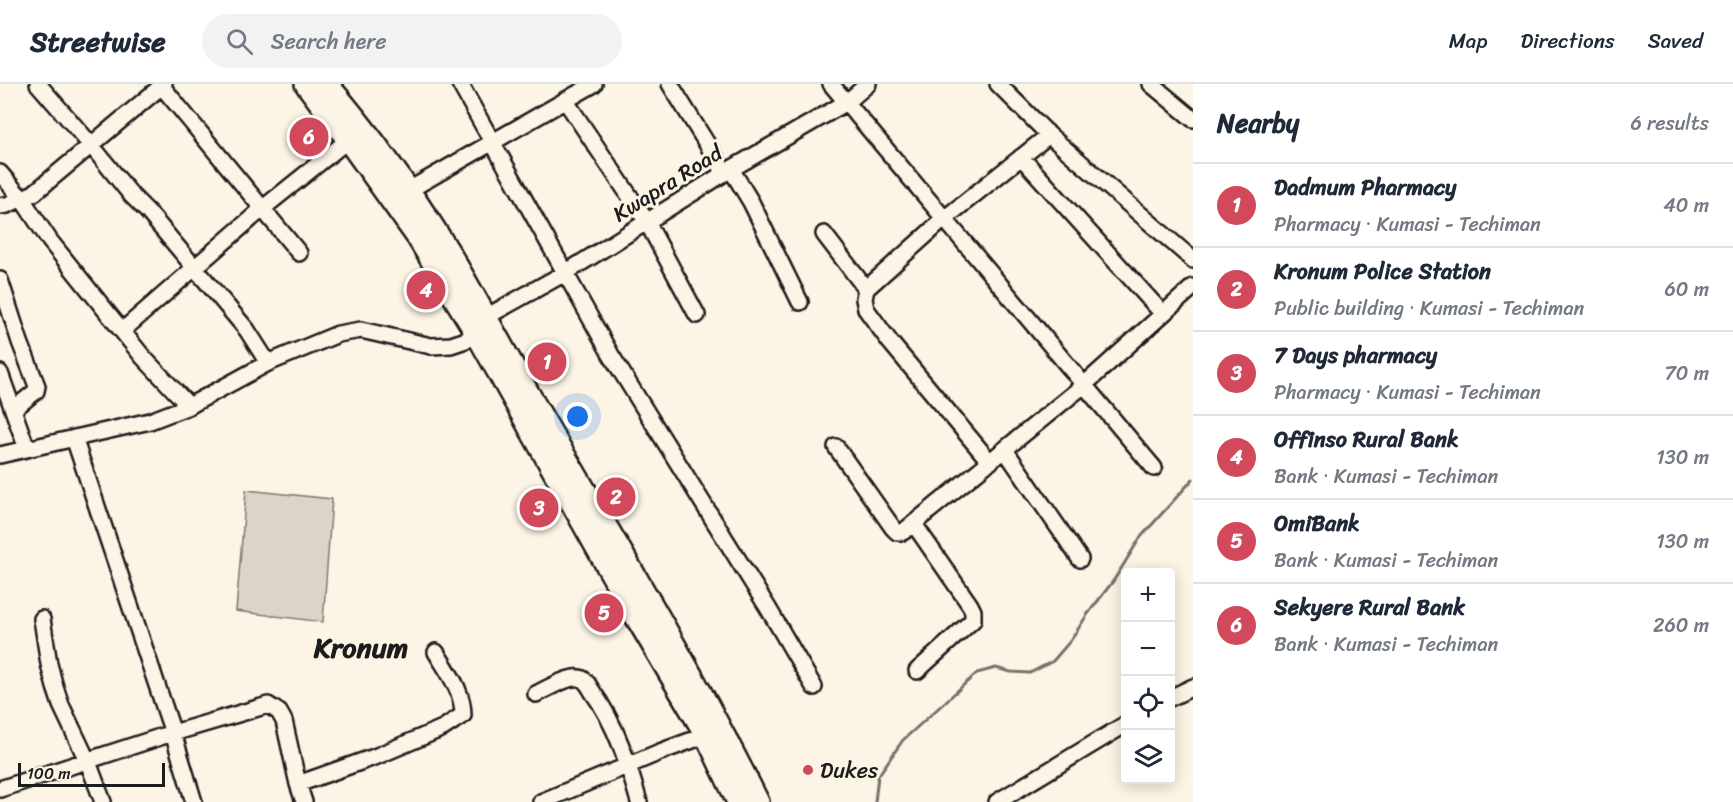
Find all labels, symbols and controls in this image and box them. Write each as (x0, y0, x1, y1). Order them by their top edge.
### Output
search box (202, 14, 622, 68)
text: Streetwise (30, 17, 166, 66)
text: Search here (271, 22, 387, 61)
text: Map (1449, 22, 1487, 60)
text: Directions (1520, 22, 1615, 60)
text: Saved (1648, 22, 1703, 60)
icon: search (223, 25, 256, 58)
text: Nearby (1217, 100, 1299, 146)
text: 6 results (1630, 106, 1709, 141)
pin: 6 (290, 115, 328, 160)
street label: Kwapra Road (604, 133, 731, 233)
text: Dadmum Pharmacy (1274, 168, 1456, 207)
text: 1 (1232, 188, 1241, 223)
text: 40 m (1663, 188, 1709, 223)
text: Pharmacy · Kumasi - Techiman (1274, 207, 1541, 242)
text: Kronum Police Station (1274, 252, 1491, 291)
pin: 4 (406, 268, 446, 312)
text: 2 (1231, 272, 1242, 307)
text: 60 m (1664, 272, 1709, 307)
text: Public building · Kumasi - Techiman (1274, 291, 1584, 326)
text: 7 Days pharmacy (1274, 336, 1437, 375)
pin: 1 (528, 340, 566, 384)
text: 3 (1231, 356, 1242, 391)
text: 70 m (1664, 356, 1709, 391)
text: Pharmacy · Kumasi - Techiman (1274, 375, 1541, 410)
your location (563, 402, 592, 431)
text: Offinso Rural Bank (1274, 420, 1459, 459)
text: 4 (1230, 440, 1243, 475)
text: 130 m (1656, 440, 1709, 475)
text: Bank · Kumasi - Techiman (1274, 459, 1498, 494)
pin: 2 (596, 474, 636, 520)
pin: 3 (520, 486, 558, 530)
text: OmiBank (1274, 504, 1360, 543)
text: 5 (1230, 524, 1243, 559)
text: 130 m (1656, 524, 1709, 559)
text: Bank · Kumasi - Techiman (1274, 543, 1498, 578)
map controls (1121, 568, 1175, 784)
button: + (1121, 568, 1175, 622)
text: Sekyere Rural Bank (1274, 588, 1465, 627)
pin: 5 (584, 590, 624, 636)
text: 6 (1231, 608, 1242, 643)
text: 260 m (1653, 608, 1709, 643)
button: − (1121, 622, 1175, 676)
district label: Kronum (313, 623, 408, 672)
text: Bank · Kumasi - Techiman (1274, 627, 1498, 662)
button: locate (1121, 676, 1175, 730)
button: layers (1121, 730, 1175, 784)
place label: Dukes (820, 751, 879, 790)
text: 100 m (27, 759, 71, 788)
scale bar (18, 760, 165, 788)
marker: Dukes (801, 763, 815, 777)

